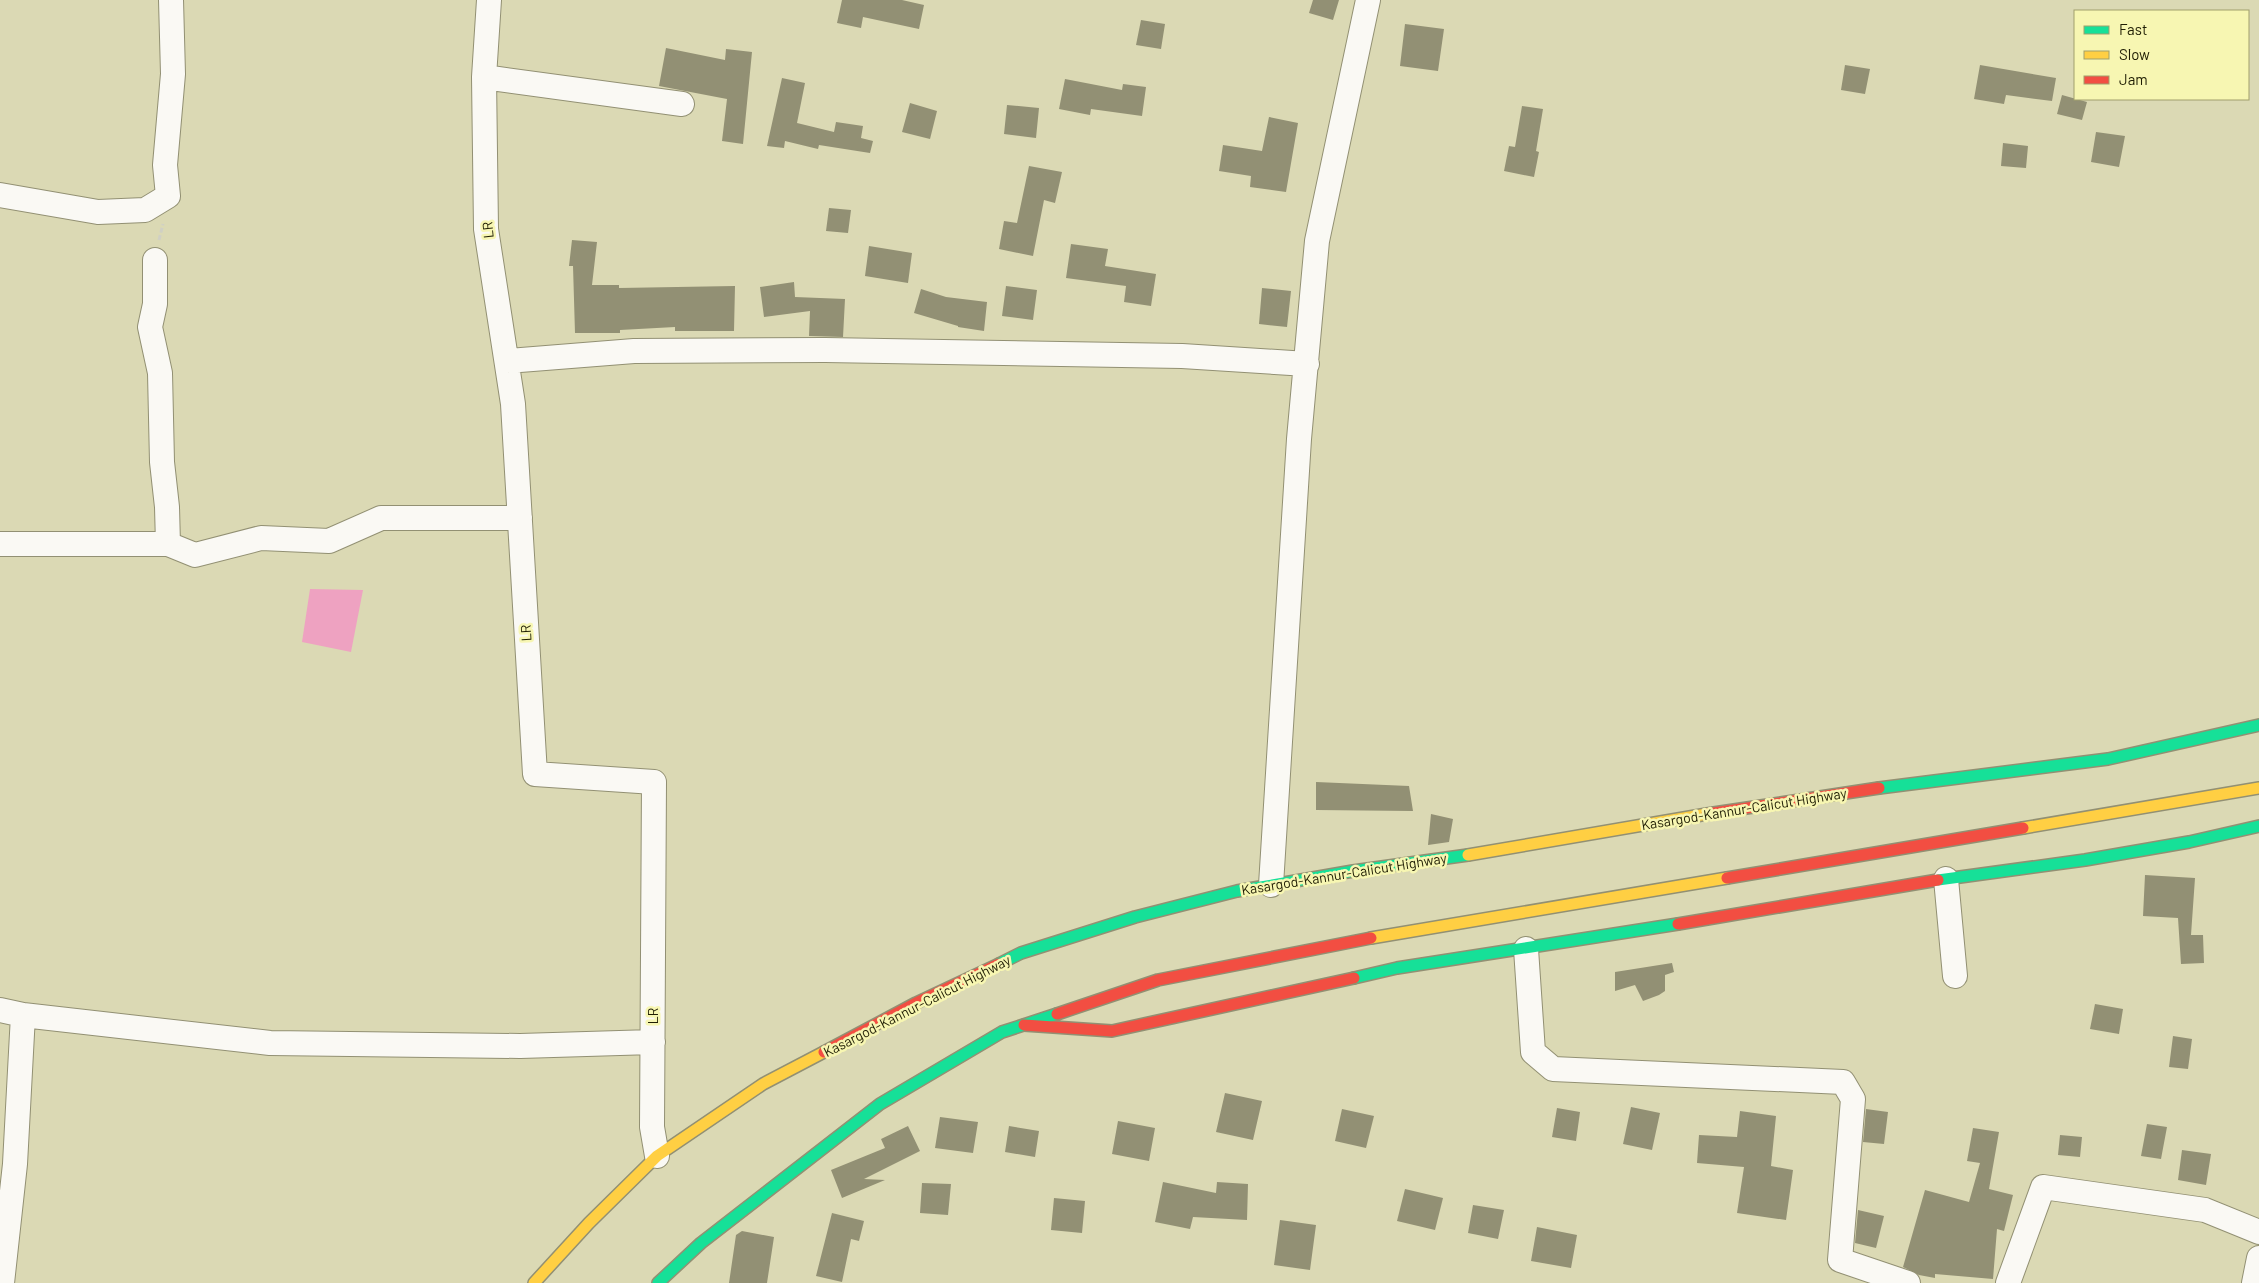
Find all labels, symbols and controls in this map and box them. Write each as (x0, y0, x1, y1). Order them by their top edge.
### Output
legend (2074, 10, 2249, 100)
text: Fast (2119, 20, 2147, 38)
text: Slow (2119, 45, 2150, 63)
text: Jam (2119, 70, 2148, 88)
street label: LR (478, 221, 497, 239)
street label: LR (517, 624, 534, 642)
street label: Kasargod-Kannur-Calicut Highway (1640, 784, 1848, 833)
street label: Kasargod-Kannur-Calicut Highway (1240, 849, 1448, 898)
street label: Kasargod-Kannur-Calicut Highway (820, 951, 1014, 1060)
street label: LR (644, 1008, 661, 1024)

